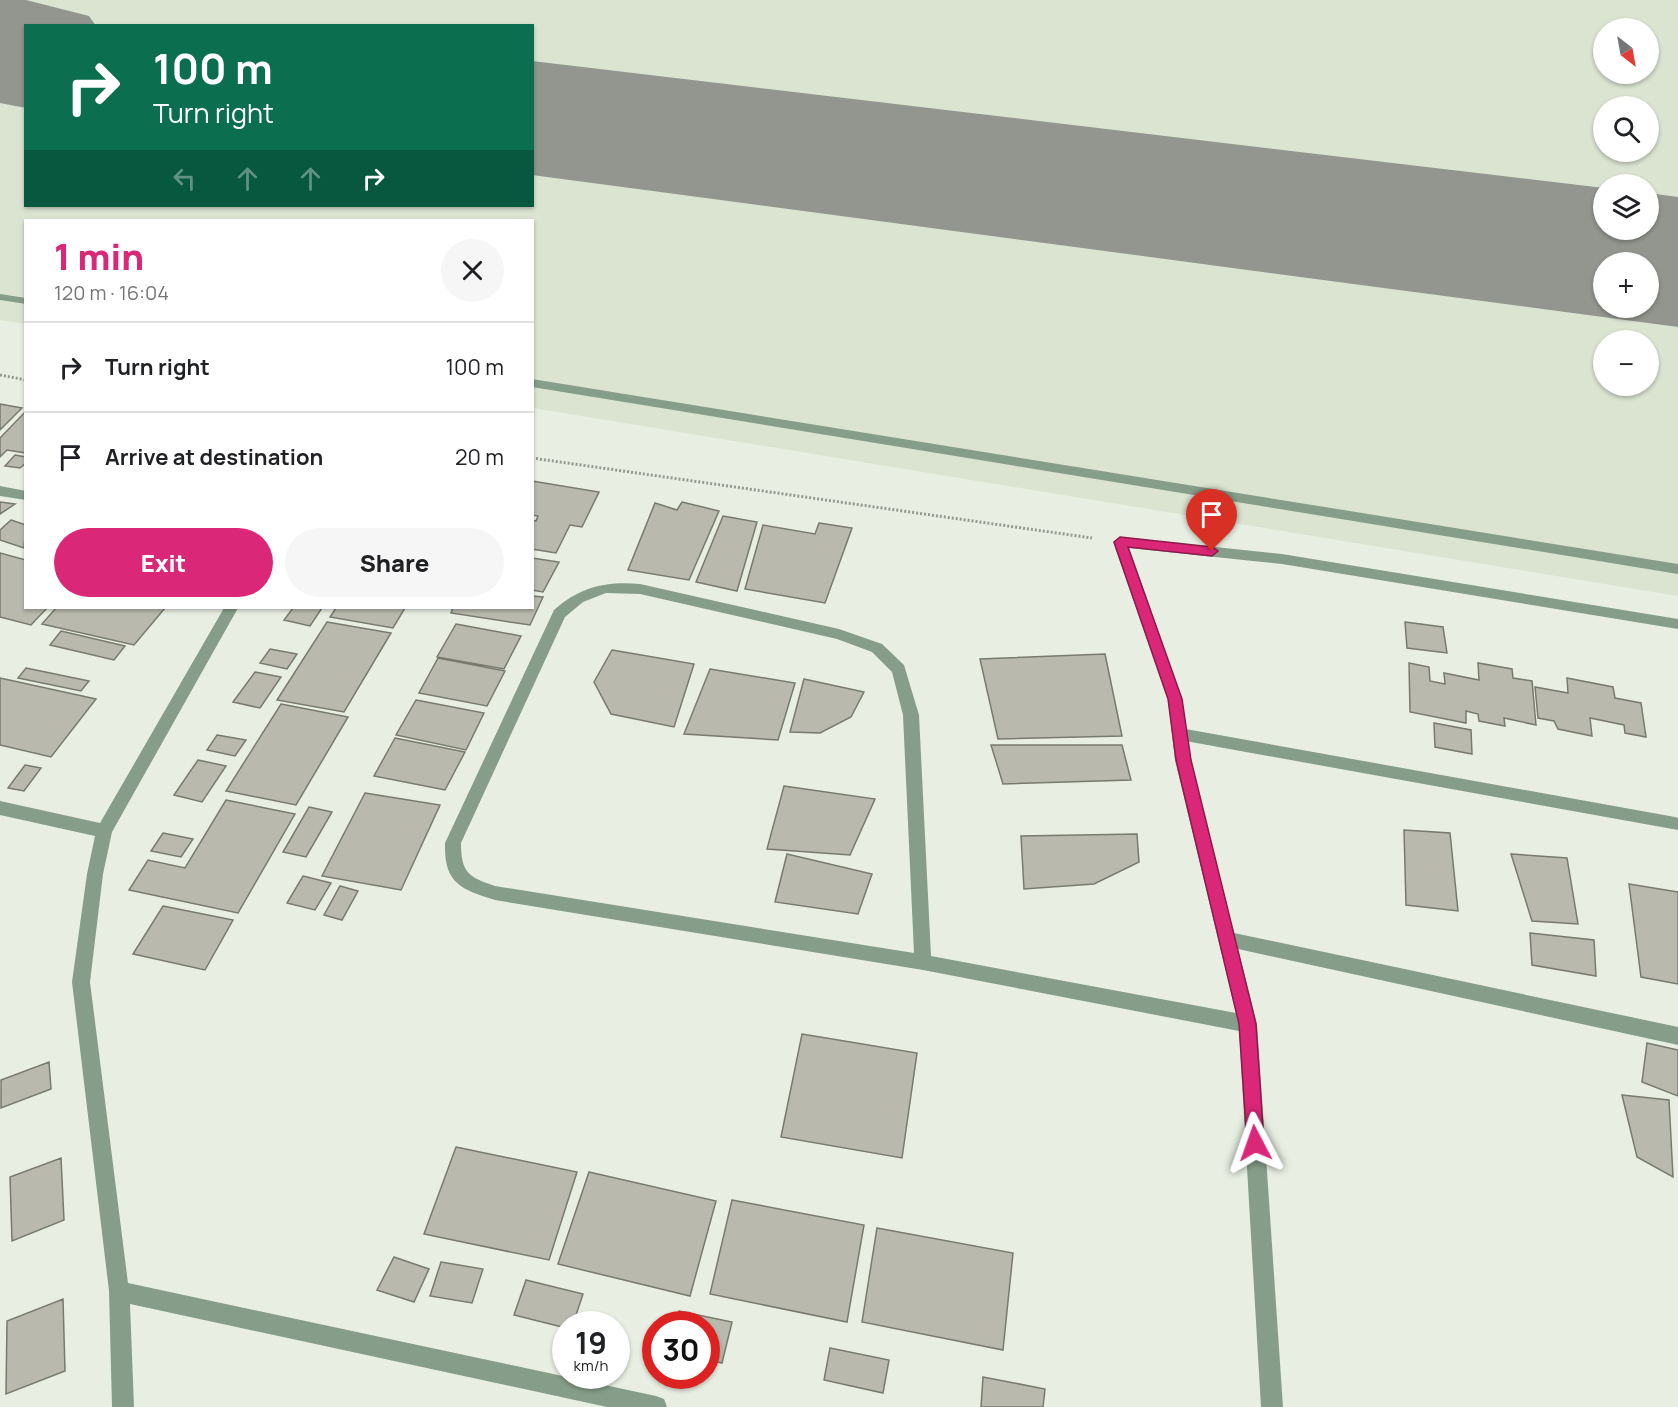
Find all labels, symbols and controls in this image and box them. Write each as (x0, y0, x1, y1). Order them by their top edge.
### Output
north arrow (1593, 18, 1659, 84)
map controls (1593, 18, 1659, 396)
text: 100 m (153, 39, 273, 97)
icon: right (54, 48, 132, 126)
text: Turn right (153, 94, 274, 131)
button: search (1593, 96, 1659, 162)
icon: left (168, 162, 201, 195)
icon: ahead (231, 162, 264, 195)
icon: ahead (294, 162, 327, 195)
icon: right (357, 162, 390, 195)
button: layers (1593, 174, 1659, 240)
text: 1 min (54, 232, 144, 281)
button: close (441, 239, 504, 302)
button: + (1593, 252, 1659, 318)
text: 120 m · 16:04 (54, 279, 169, 306)
button: − (1593, 330, 1659, 396)
icon: right (54, 351, 87, 384)
text: Turn right (105, 352, 210, 382)
text: 100 m (446, 352, 504, 382)
icon: arrive (54, 441, 87, 474)
text: Arrive at destination (105, 442, 323, 472)
text: 20 m (455, 442, 504, 472)
pin (1186, 489, 1237, 551)
icon: arrive (1195, 498, 1228, 531)
button: Exit (54, 528, 273, 597)
button: Share (285, 528, 504, 597)
position arrow (1223, 1111, 1287, 1175)
speed limit sign: 30 (642, 1311, 720, 1389)
text: 19 (575, 1322, 607, 1363)
text: km/h (574, 1355, 608, 1376)

